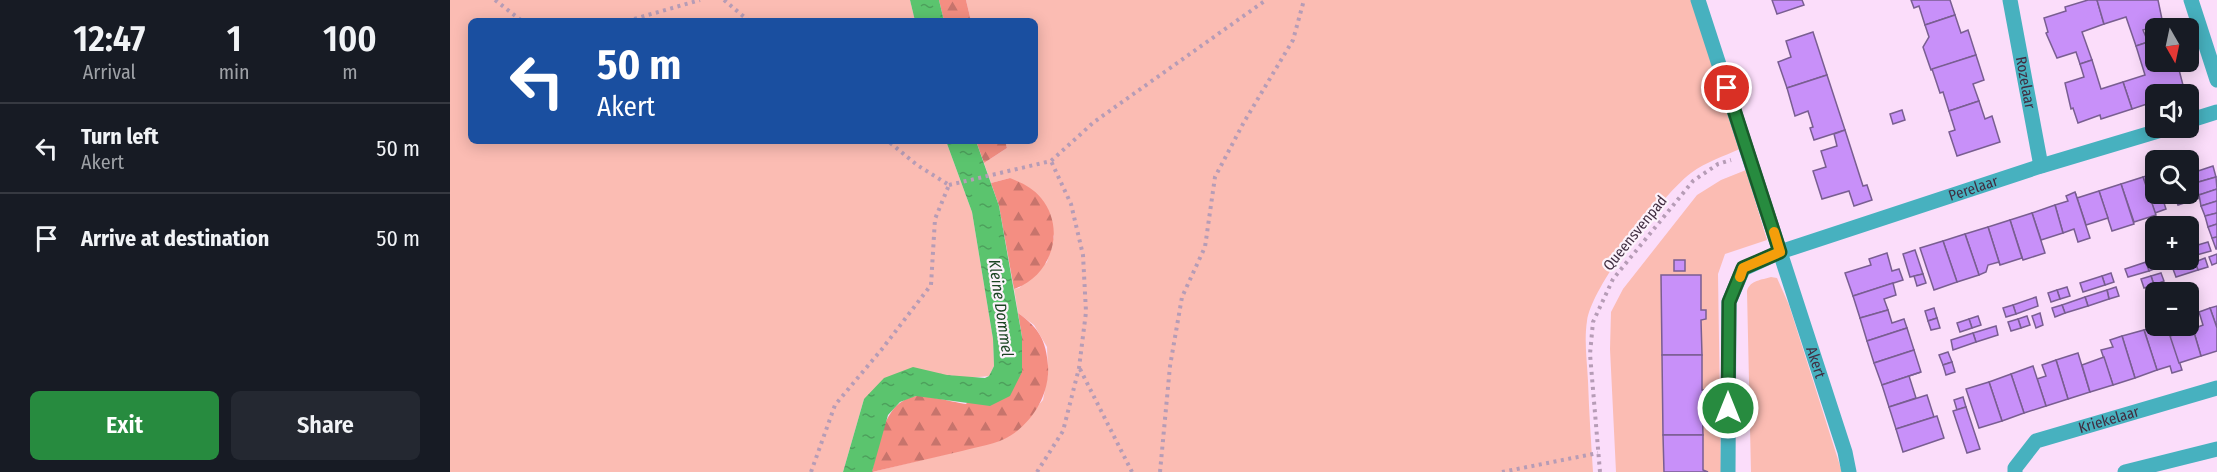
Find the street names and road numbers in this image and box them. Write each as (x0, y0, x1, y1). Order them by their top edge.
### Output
street label: Rozelaar (2012, 55, 2039, 111)
street label: Perelaar (1946, 172, 2001, 205)
street label: Queensvenpad (1599, 192, 1671, 274)
street label: Akert (1802, 344, 1829, 381)
street label: Kriekelaar (2076, 402, 2142, 437)

